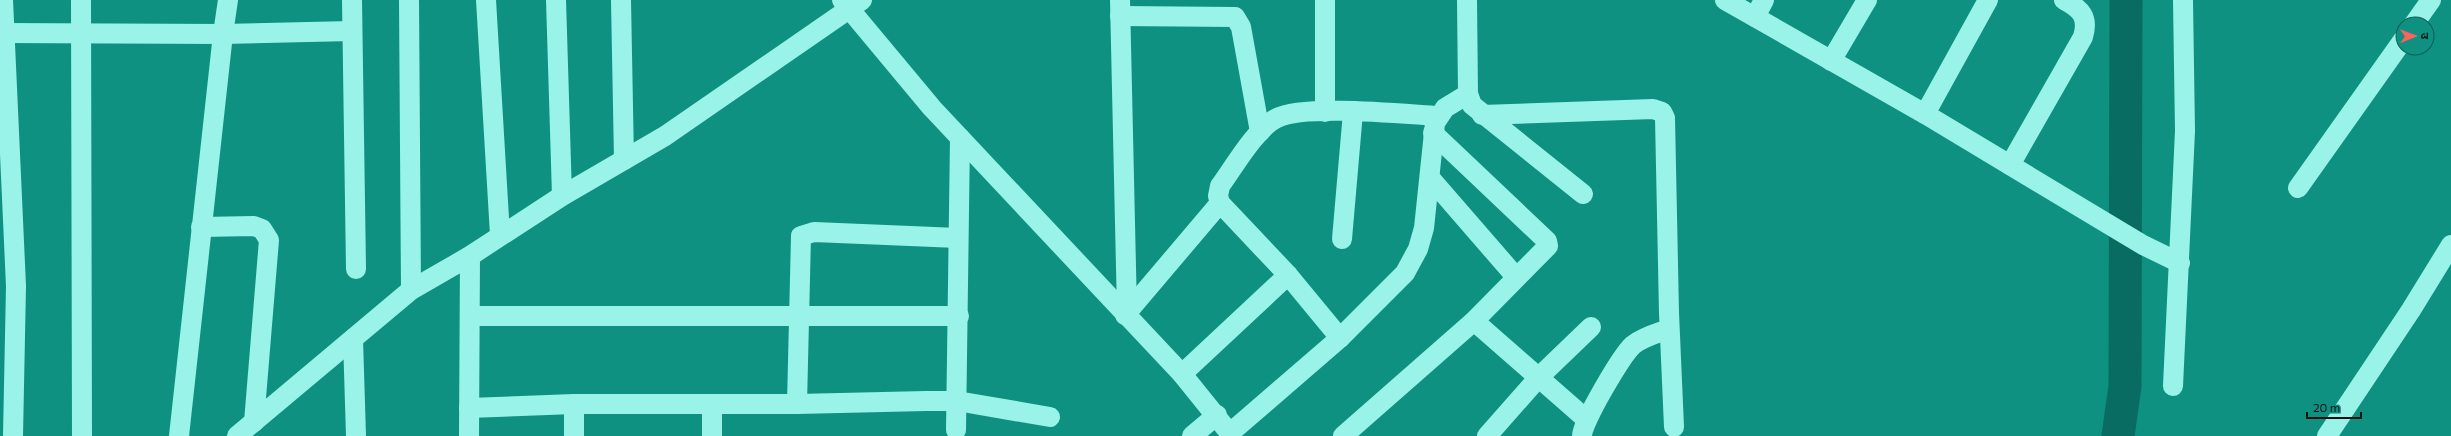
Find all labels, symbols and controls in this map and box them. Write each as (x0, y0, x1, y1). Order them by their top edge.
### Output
north arrow (2395, 16, 2435, 56)
text: उ (2419, 32, 2432, 40)
scale bar (2307, 394, 2361, 420)
text: 20 m (2313, 400, 2340, 414)

